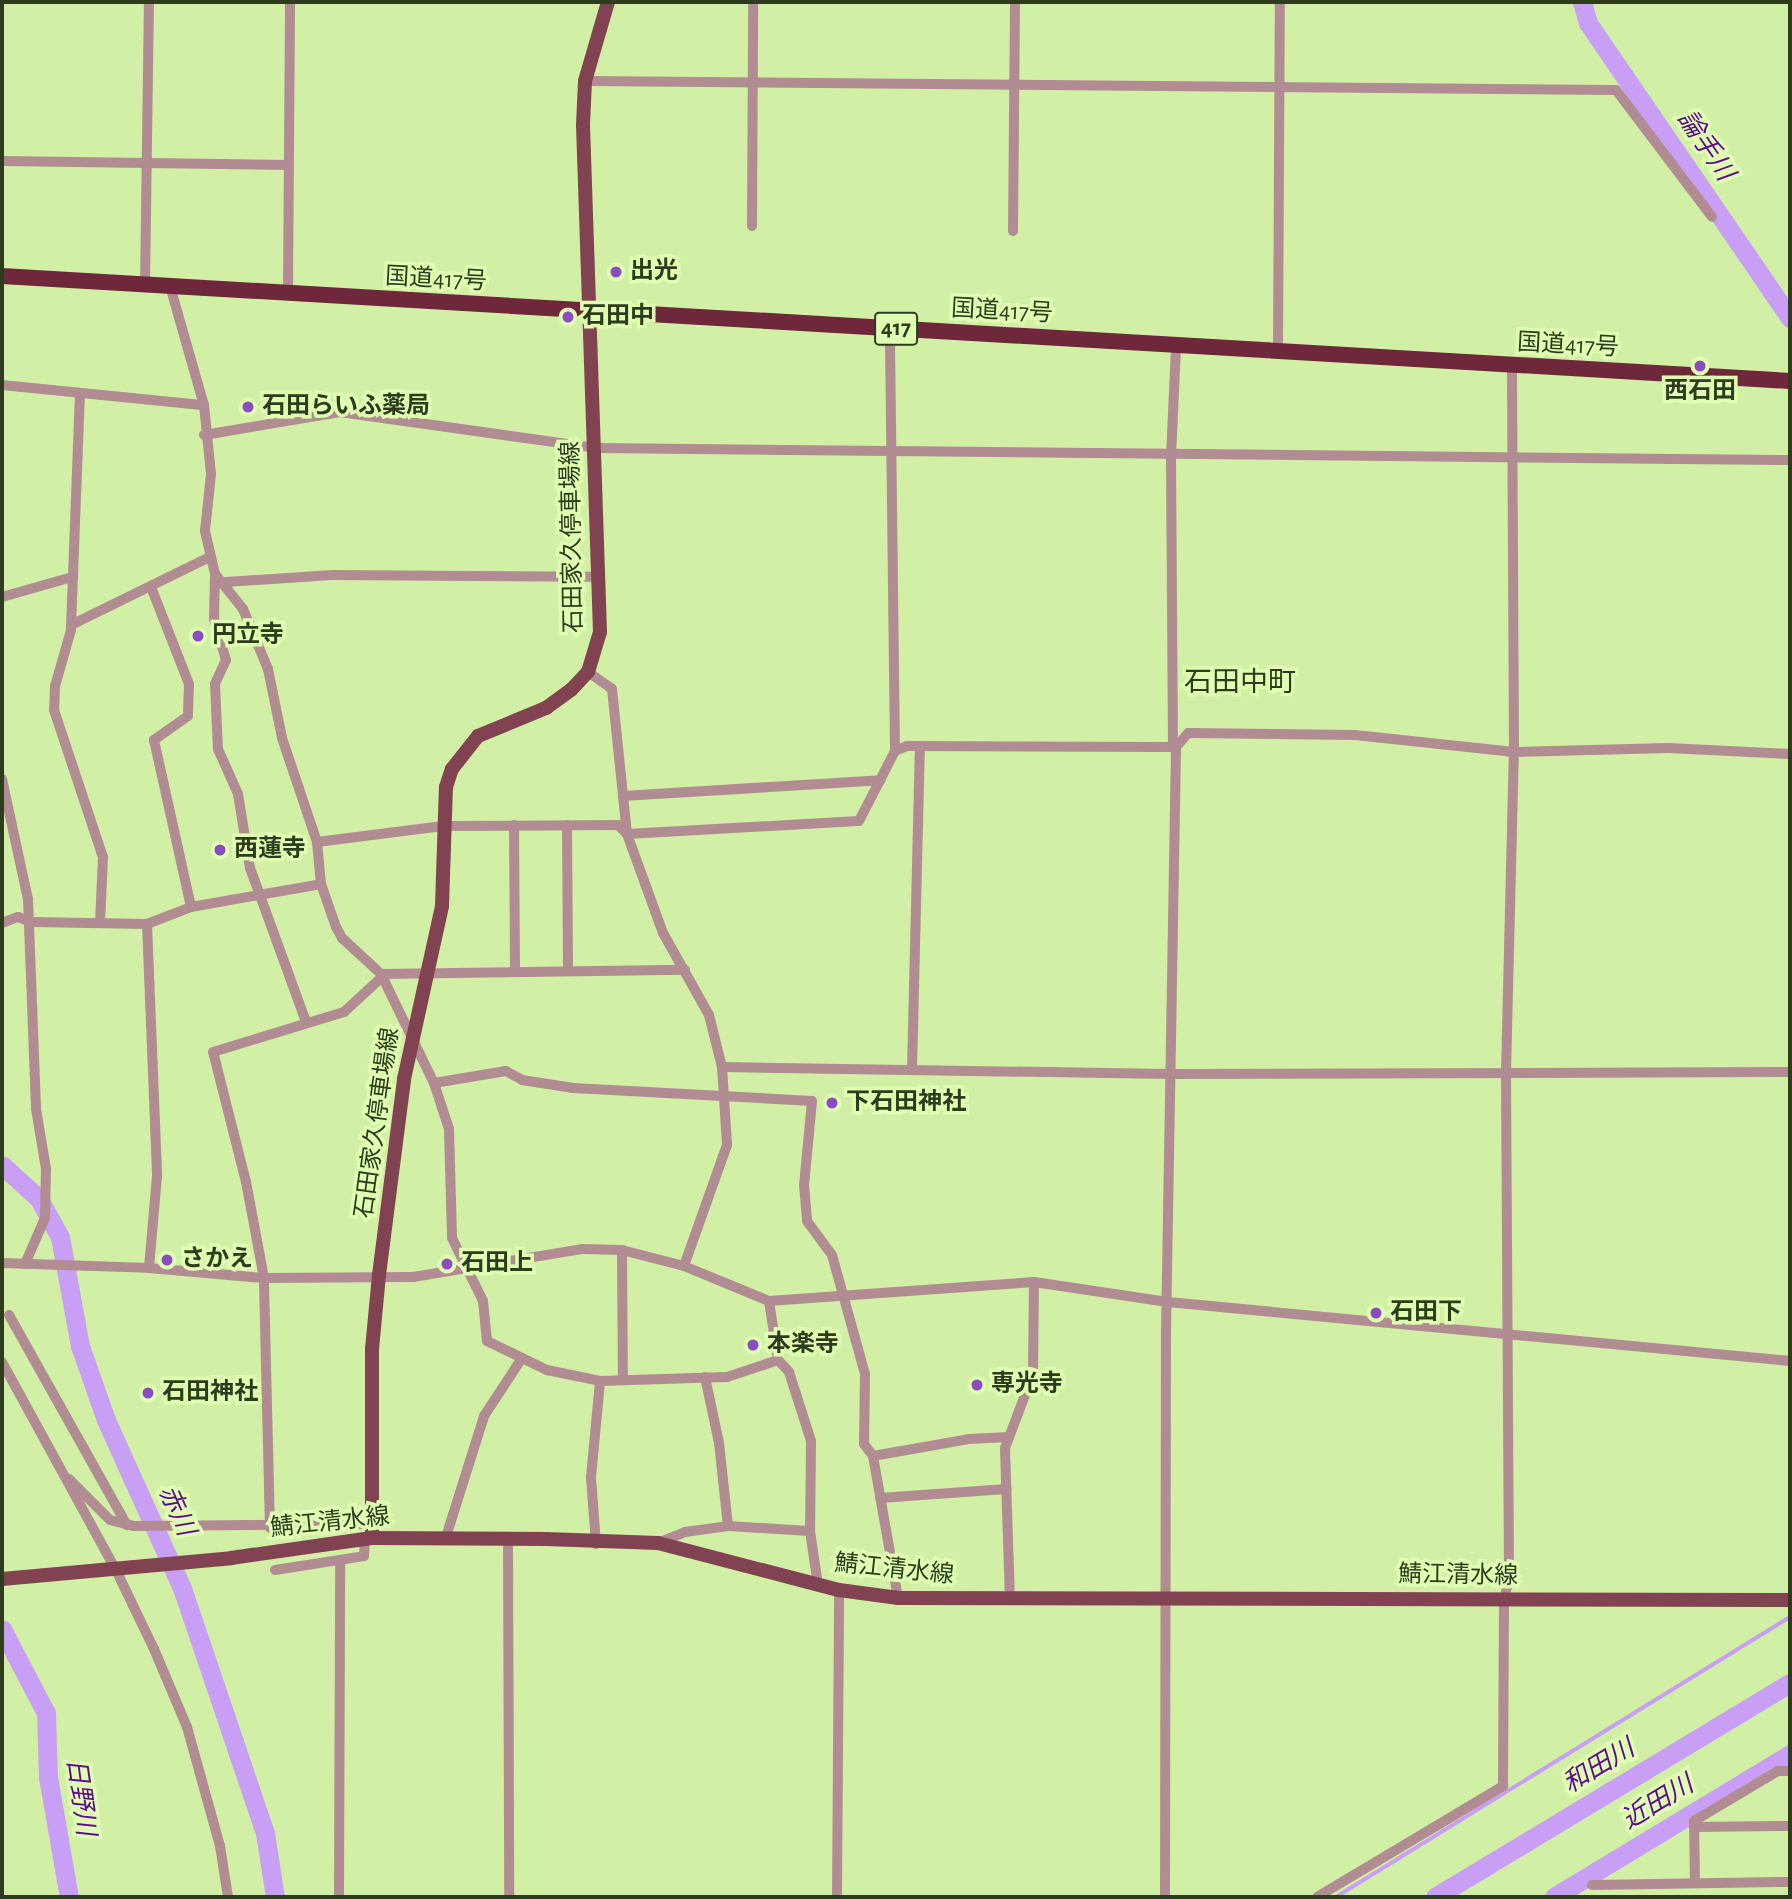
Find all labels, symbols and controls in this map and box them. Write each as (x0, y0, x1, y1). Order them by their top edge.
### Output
water label: 論手川 (1670, 105, 1740, 187)
place label: 出光 (630, 258, 678, 286)
street label: 国道417号 (384, 263, 488, 297)
marker: 出光 (608, 264, 624, 280)
street label: 国道417号 (950, 295, 1054, 329)
place label: 石田中 (582, 303, 654, 331)
marker: 石田中 (560, 309, 576, 325)
road number: 417 (873, 310, 919, 348)
street label: 国道417号 (1516, 329, 1620, 363)
marker: 西石田 (1692, 358, 1708, 374)
place label: 西石田 (1664, 378, 1736, 406)
place label: 石田らいふ薬局 (262, 393, 430, 421)
marker: 石田らいふ薬局 (240, 399, 256, 415)
street label: 石田家久停車場線 (557, 441, 589, 633)
place label: 円立寺 (212, 622, 284, 650)
marker: 円立寺 (190, 628, 206, 644)
district label: 石田中町 (1184, 666, 1296, 700)
place label: 西蓮寺 (234, 836, 306, 864)
marker: 西蓮寺 (212, 842, 228, 858)
street label: 石田家久停車場線 (350, 1026, 406, 1220)
place label: 下石田神社 (846, 1089, 966, 1117)
marker: 下石田神社 (824, 1095, 840, 1111)
place label: さかえ (181, 1246, 253, 1274)
place label: 石田上 (461, 1250, 533, 1278)
marker: さかえ (159, 1252, 175, 1268)
marker: 石田上 (439, 1256, 455, 1272)
place label: 石田下 (1390, 1299, 1462, 1327)
marker: 石田下 (1368, 1305, 1384, 1321)
place label: 本楽寺 (767, 1331, 839, 1359)
marker: 本楽寺 (745, 1337, 761, 1353)
place label: 専光寺 (991, 1371, 1063, 1399)
marker: 専光寺 (969, 1377, 985, 1393)
place label: 石田神社 (162, 1379, 258, 1407)
marker: 石田神社 (140, 1385, 156, 1401)
water label: 赤川 (151, 1481, 201, 1541)
street label: 鯖江清水線 (269, 1502, 391, 1544)
street label: 鯖江清水線 (833, 1549, 955, 1591)
street label: 鯖江清水線 (1398, 1561, 1518, 1591)
water label: 和田川 (1558, 1734, 1640, 1800)
water label: 日野川 (59, 1756, 101, 1838)
water label: 近田川 (1617, 1770, 1699, 1836)

